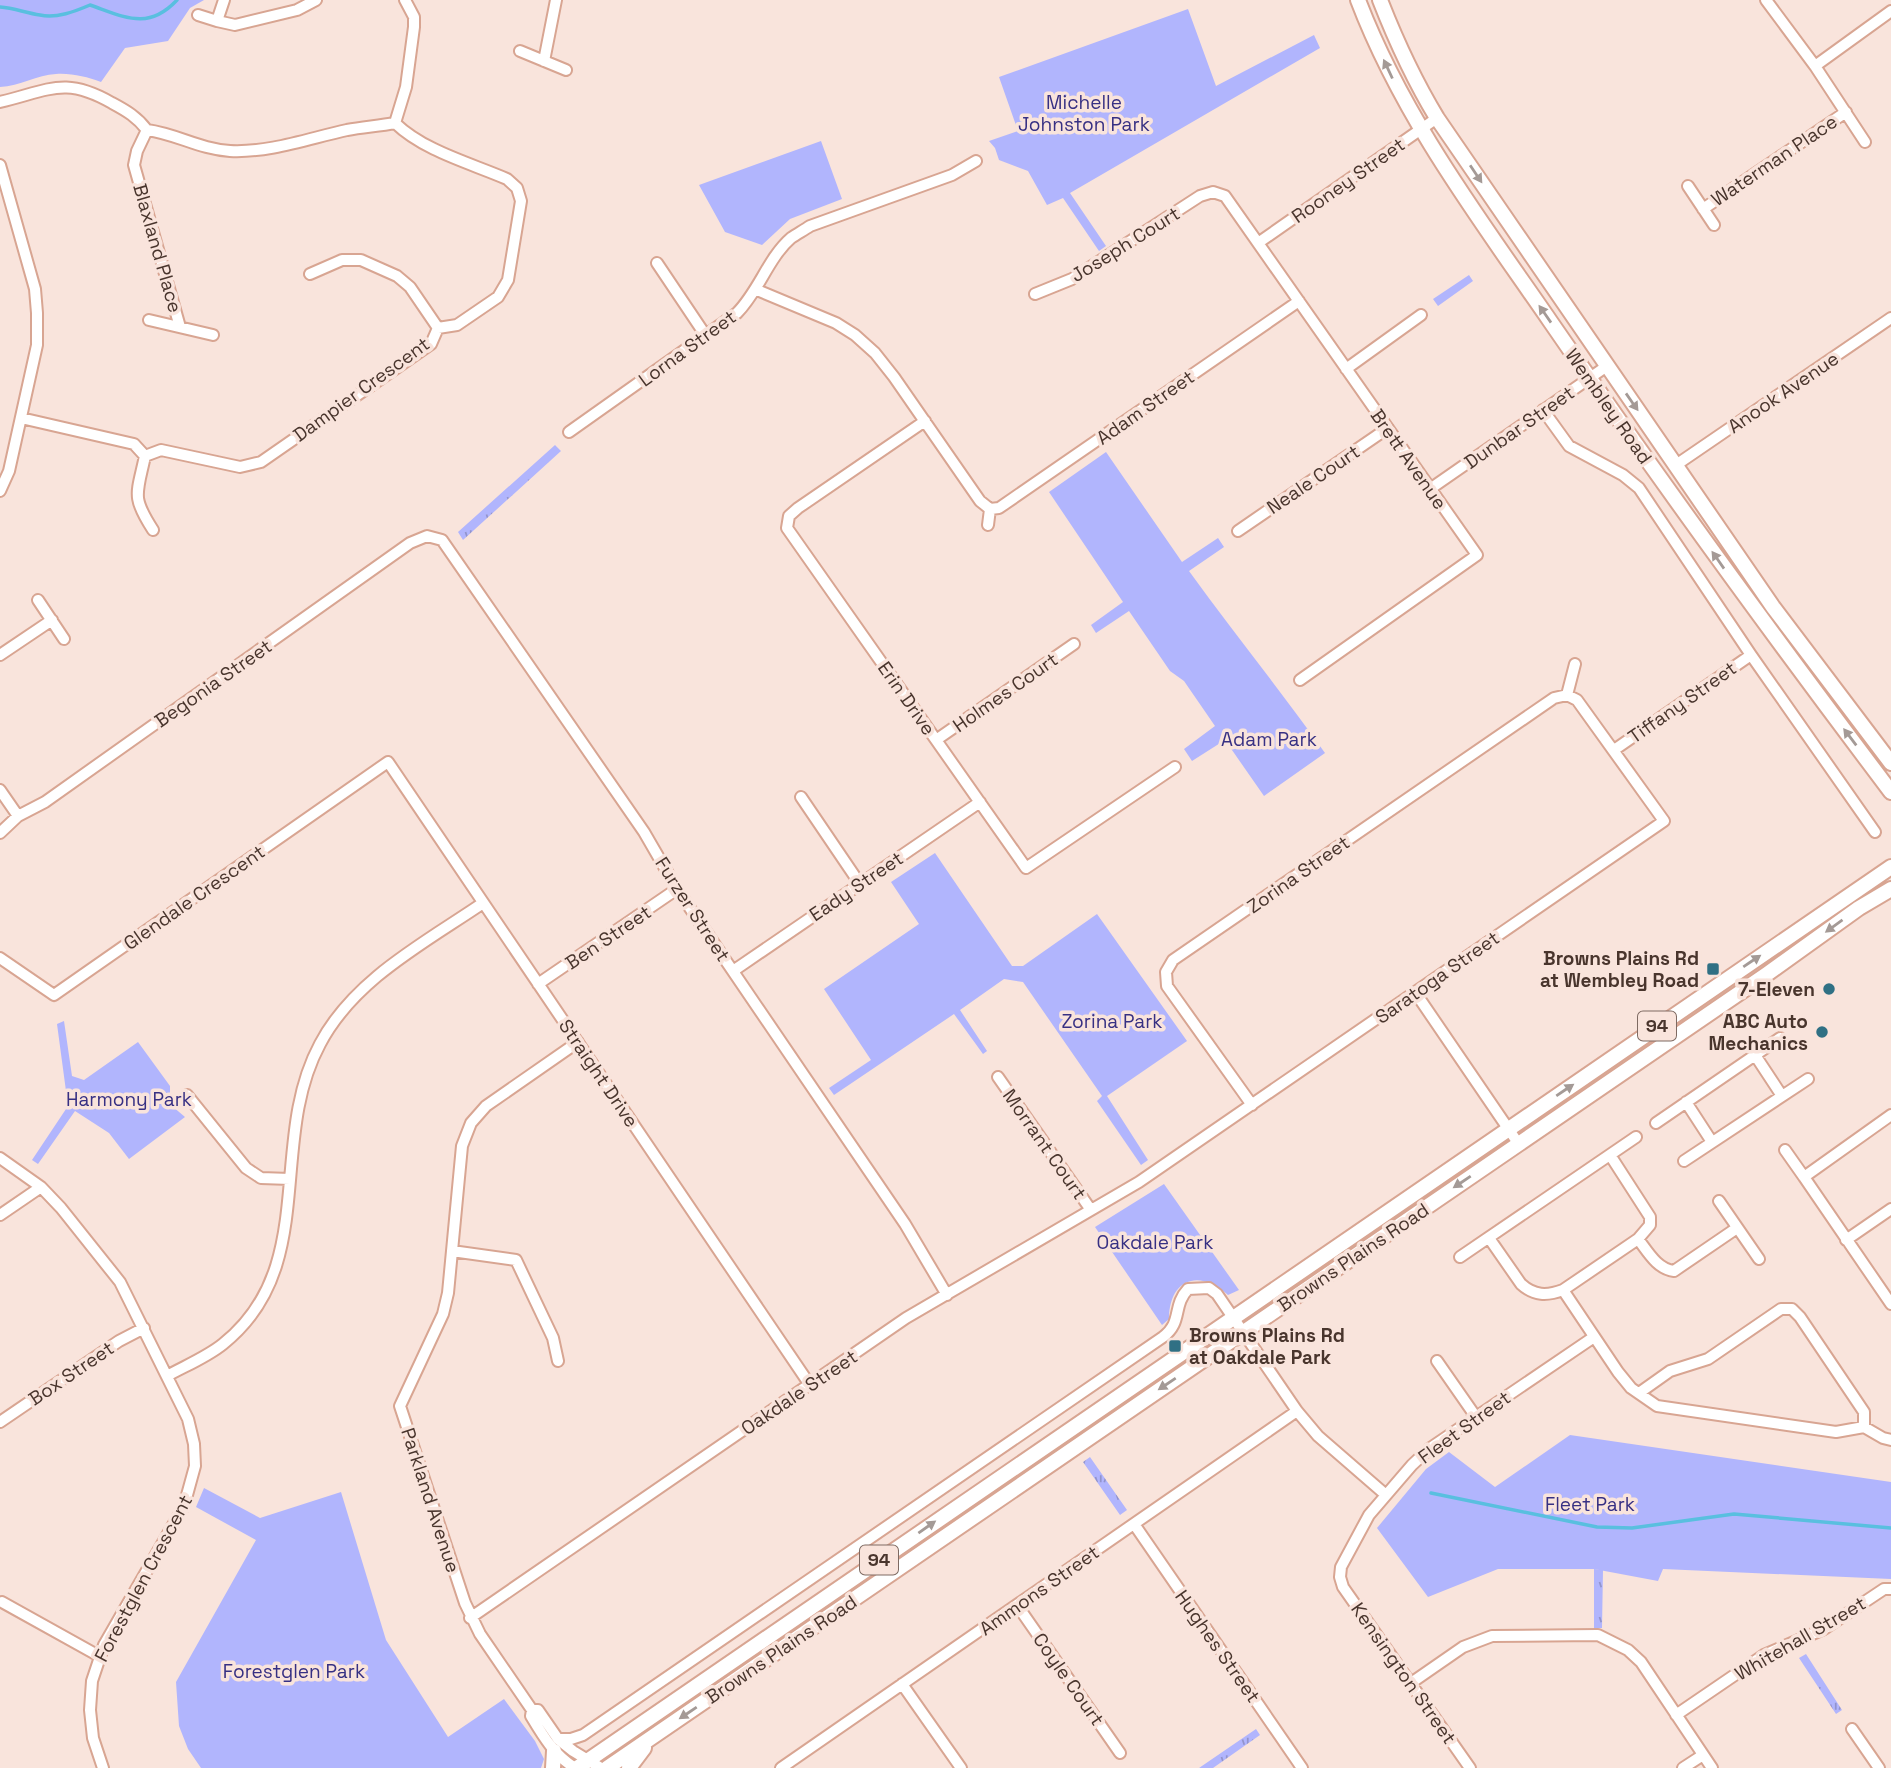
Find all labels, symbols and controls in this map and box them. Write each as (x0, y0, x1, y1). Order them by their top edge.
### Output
one-way arrow (1382, 59, 1394, 79)
park label: Michelle Johnston Park (1018, 90, 1150, 137)
street label: Waterman Place (1706, 109, 1842, 212)
street label: Rooney Street (1287, 132, 1410, 229)
one-way arrow (1469, 165, 1483, 183)
street label: Blaxland Place (127, 181, 188, 316)
street label: Joseph Court (1066, 201, 1184, 288)
street label: Lorna Street (634, 305, 741, 392)
one-way arrow (1538, 305, 1552, 323)
street label: Dampier Crescent (288, 331, 435, 447)
street label: Wembley Road (1560, 344, 1658, 469)
street label: Anook Avenue (1723, 346, 1844, 439)
street label: Adam Street (1091, 364, 1199, 450)
street label: Dunbar Street (1459, 380, 1579, 475)
one-way arrow (1625, 393, 1639, 411)
street label: Brett Avenue (1365, 404, 1452, 514)
street label: Neale Court (1262, 439, 1365, 520)
one-way arrow (1711, 551, 1725, 569)
street label: Begonia Street (150, 634, 277, 733)
street label: Holmes Court (948, 647, 1063, 738)
street label: Erin Drive (872, 656, 941, 740)
street label: Tiffany Street (1623, 656, 1741, 749)
park label: Adam Park (1221, 727, 1317, 752)
one-way arrow (1842, 729, 1857, 747)
street label: Zorina Street (1242, 830, 1355, 919)
street label: Glendale Crescent (119, 839, 270, 956)
street label: Eady Street (804, 846, 908, 927)
street label: Furzer Street (649, 852, 736, 966)
street label: Ben Street (560, 900, 656, 975)
one-way arrow (1825, 919, 1843, 933)
street label: Saratoga Street (1370, 925, 1504, 1030)
place label: Browns Plains Rd at Wembley Road (1540, 946, 1699, 993)
one-way arrow (1743, 955, 1762, 968)
marker: Browns Plains Rd at Wembley Road (1705, 961, 1721, 977)
place label: 7-Eleven (1738, 977, 1815, 1002)
marker: 7-Eleven (1821, 981, 1837, 997)
park label: Zorina Park (1061, 1009, 1163, 1034)
place label: ABC Auto Mechanics (1709, 1009, 1808, 1056)
road number: 94 (1638, 1012, 1676, 1041)
street label: Straight Drive (553, 1014, 644, 1132)
marker: ABC Auto Mechanics (1814, 1024, 1830, 1040)
one-way arrow (1556, 1083, 1574, 1097)
street label: Morrant Court (997, 1084, 1092, 1205)
park label: Harmony Park (66, 1087, 192, 1112)
one-way arrow (1453, 1175, 1471, 1189)
street label: Browns Plains Road (1273, 1197, 1434, 1317)
park label: Oakdale Park (1097, 1230, 1213, 1255)
place label: Browns Plains Rd at Oakdale Park (1189, 1323, 1345, 1370)
street label: Box Street (24, 1336, 119, 1411)
marker: Browns Plains Rd at Oakdale Park (1167, 1338, 1183, 1354)
street label: Oakdale Street (736, 1344, 862, 1441)
one-way arrow (1158, 1377, 1176, 1391)
street label: Fleet Street (1413, 1385, 1516, 1469)
street label: Parkland Avenue (395, 1425, 466, 1576)
street label: Forestglen Crescent (89, 1490, 198, 1666)
park label: Fleet Park (1545, 1492, 1635, 1517)
one-way arrow (918, 1520, 936, 1534)
street label: Ammons Street (974, 1540, 1104, 1641)
road number: 94 (860, 1546, 898, 1574)
street label: Hughes Street (1169, 1585, 1266, 1708)
street label: Browns Plains Road (701, 1589, 862, 1709)
street label: Whitehall Street (1730, 1591, 1870, 1686)
street label: Kensington Street (1345, 1598, 1462, 1749)
street label: Coyle Court (1027, 1628, 1110, 1731)
park label: Forestglen Park (223, 1659, 365, 1684)
one-way arrow (679, 1706, 697, 1720)

